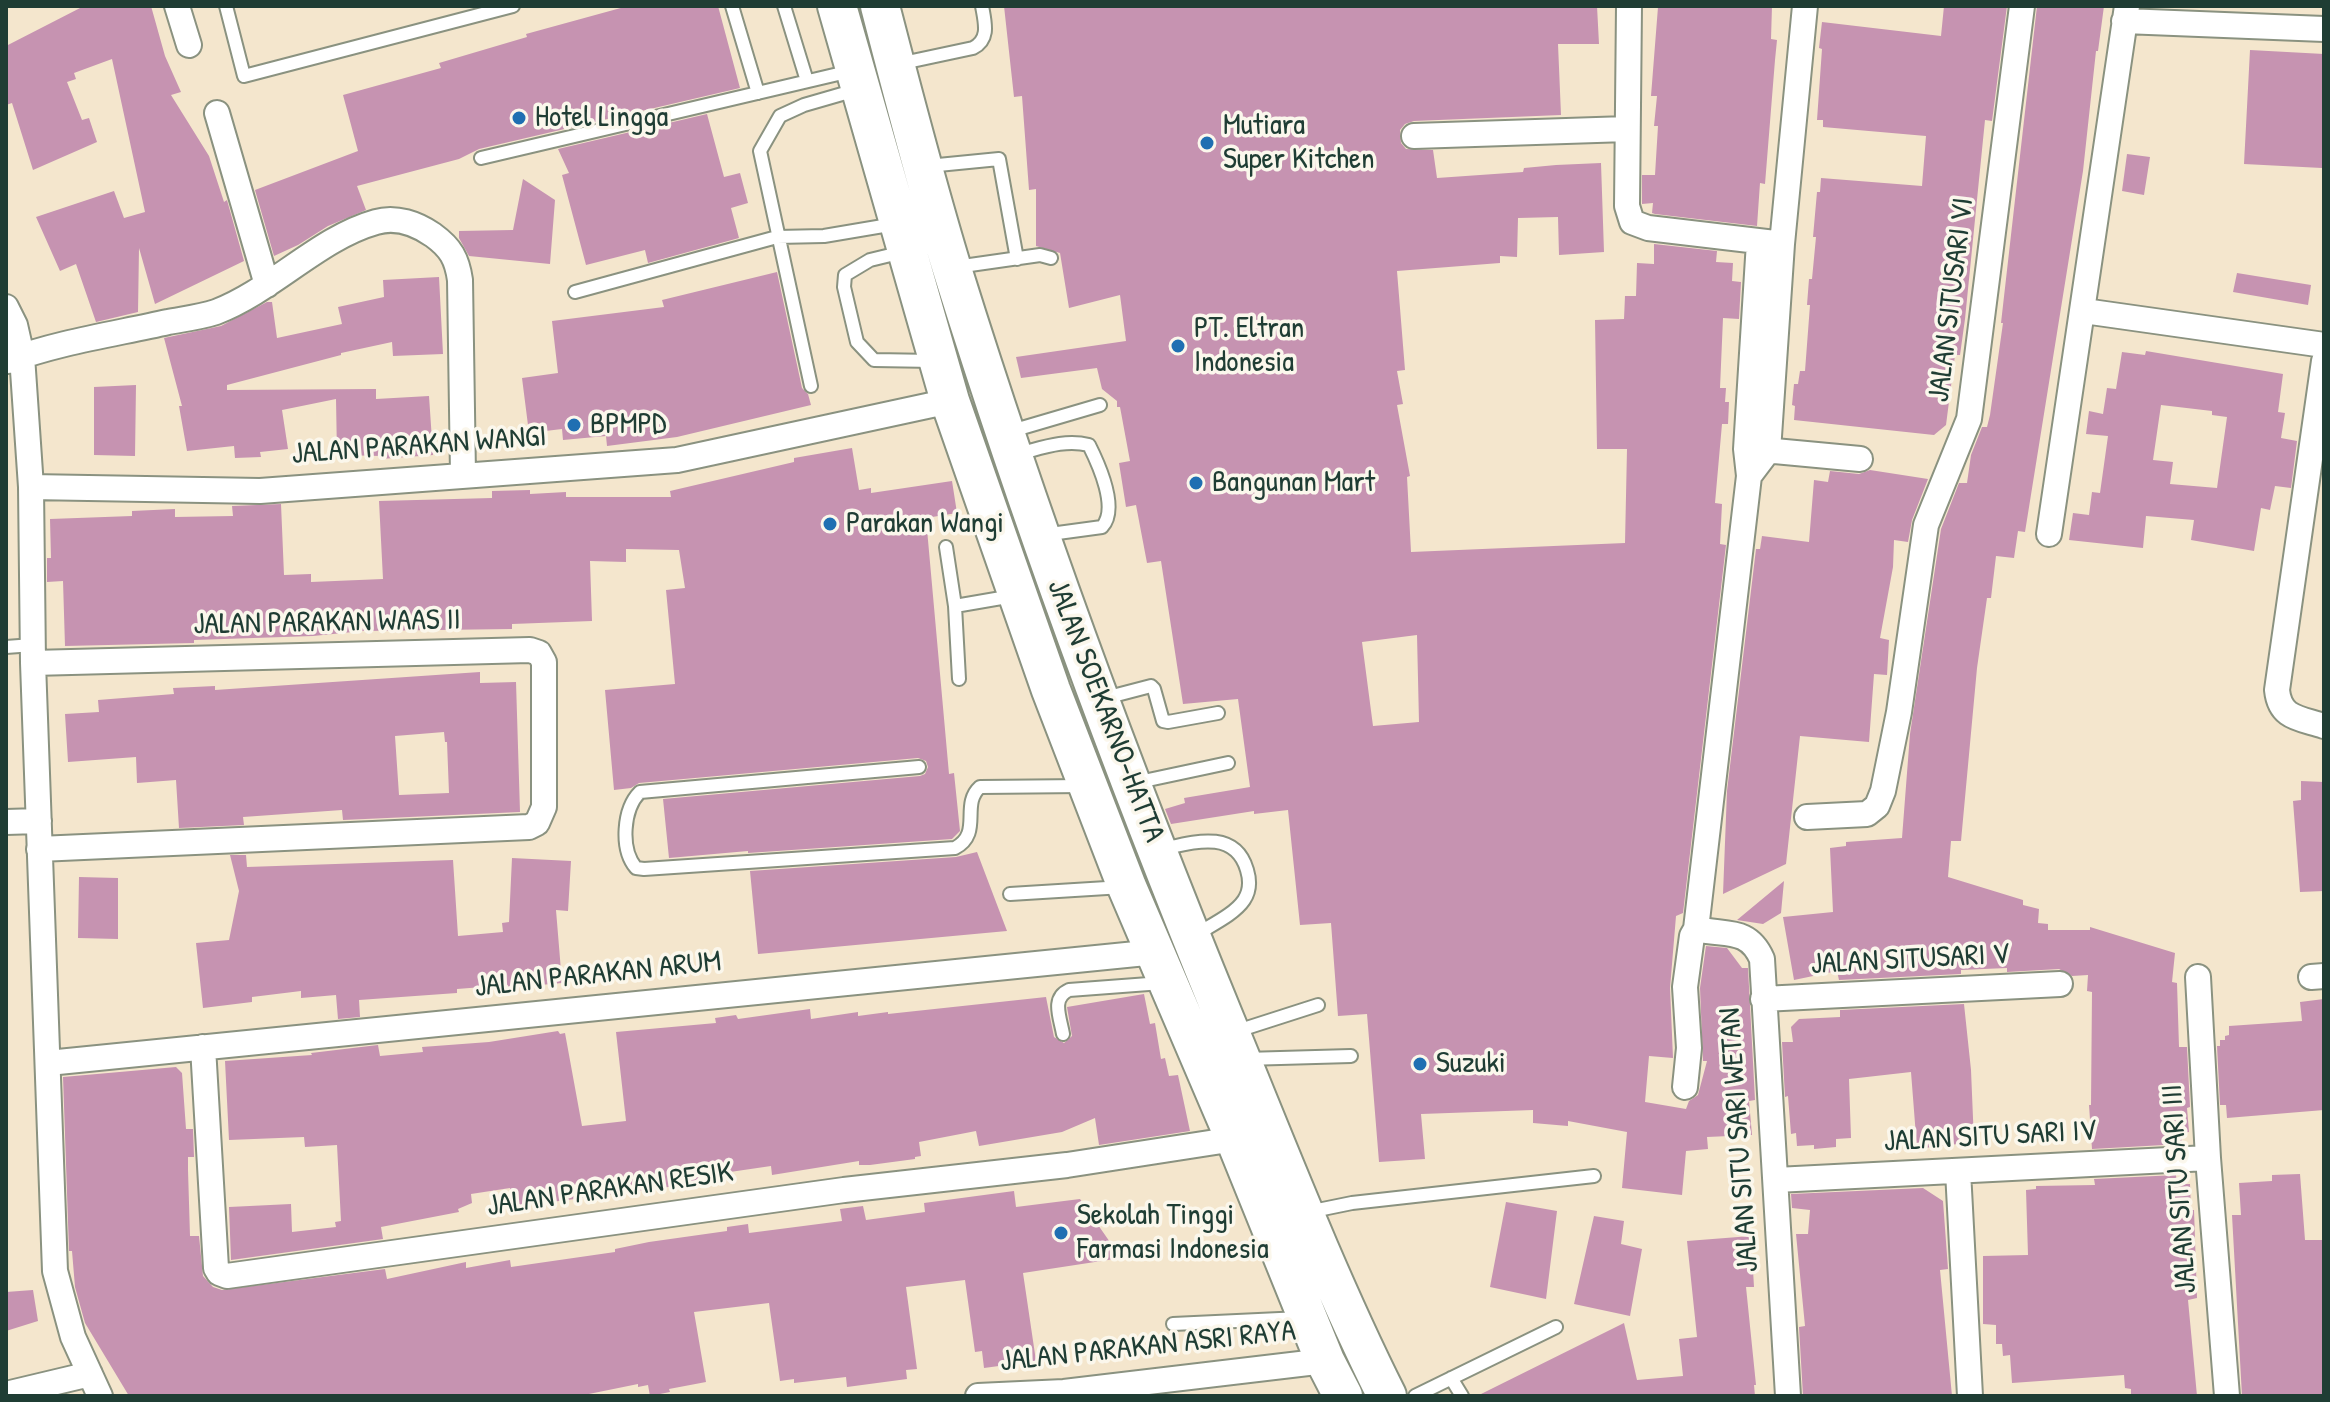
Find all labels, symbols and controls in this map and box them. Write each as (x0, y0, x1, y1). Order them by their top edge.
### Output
place label: Hotel Lingga (535, 100, 668, 136)
place label: Mutiara Super Kitchen (1223, 108, 1374, 178)
marker: Hotel Lingga (510, 109, 528, 127)
marker: Mutiara Super Kitchen (1198, 134, 1216, 152)
street label: JALAN SITUSARI VI (1922, 196, 1982, 404)
place label: PT. Eltran Indonesia (1194, 311, 1304, 382)
marker: PT. Eltran Indonesia (1169, 337, 1187, 355)
place label: BPMPD (590, 407, 666, 443)
marker: BPMPD (565, 416, 583, 434)
street label: JALAN PARAKAN WANGI (290, 419, 548, 473)
place label: Bangunan Mart (1212, 465, 1375, 501)
marker: Bangunan Mart (1187, 474, 1205, 492)
place label: Parakan Wangi (846, 506, 1004, 542)
marker: Parakan Wangi (821, 515, 839, 533)
street label: JALAN SOEKARNO-HATTA (1038, 575, 1172, 847)
street label: JALAN PARAKAN WAAS II (193, 603, 461, 643)
street label: JALAN SITUSARI V (1810, 937, 2010, 983)
street label: JALAN PARAKAN ARUM (473, 944, 723, 1006)
street label: JALAN SITU SARI WETAN (1713, 1007, 1767, 1273)
place label: Suzuki (1436, 1046, 1506, 1082)
marker: Suzuki (1411, 1055, 1429, 1073)
street label: JALAN SITU SARI III (2155, 1083, 2205, 1295)
street label: JALAN SITU SARI IV (1883, 1113, 2097, 1161)
street label: JALAN PARAKAN RESIK (485, 1155, 735, 1225)
place label: Sekolah Tinggi Farmasi Indonesia (1077, 1198, 1269, 1268)
marker: Sekolah Tinggi Farmasi Indonesia (1052, 1224, 1070, 1242)
street label: JALAN PARAKAN ASRI RAYA (998, 1314, 1298, 1380)

